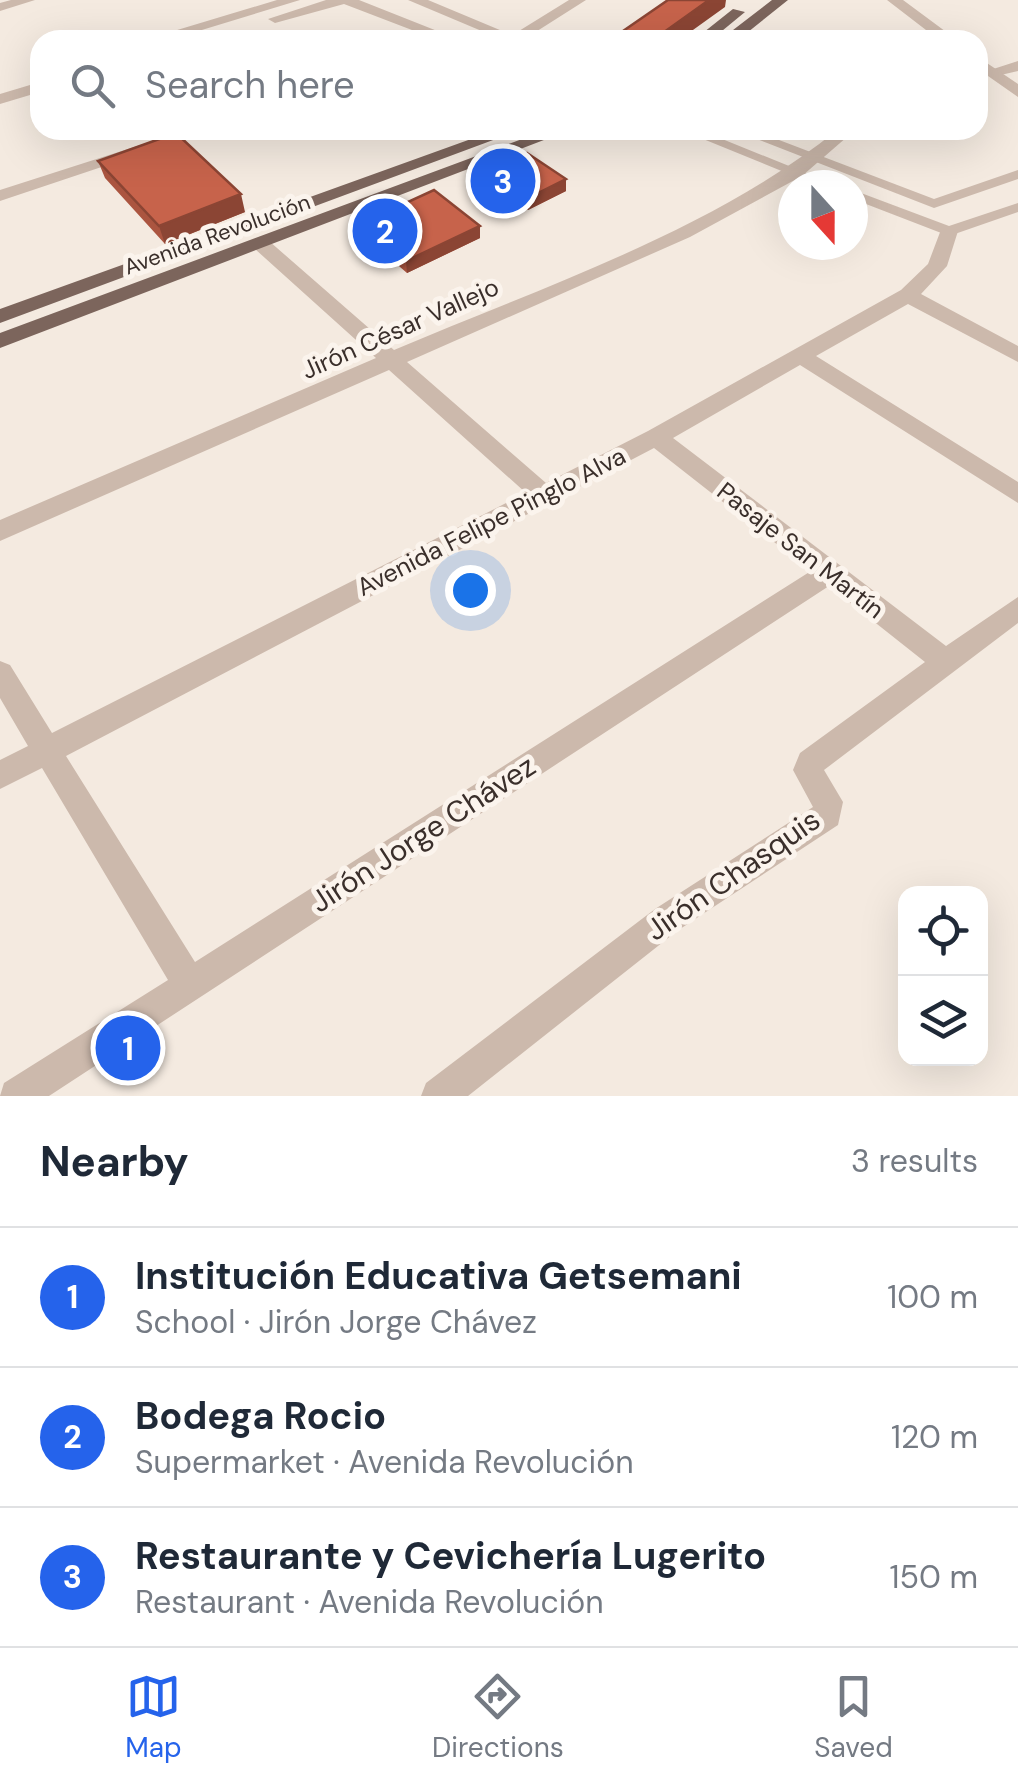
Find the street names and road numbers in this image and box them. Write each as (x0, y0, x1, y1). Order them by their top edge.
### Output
street label: Avenida Revolución (120, 187, 314, 282)
street label: Jirón César Vallejo (296, 270, 504, 387)
street label: Avenida Felipe Pinglo Alva (351, 439, 631, 604)
street label: Pasaje San Martín (710, 475, 891, 626)
street label: Jirón Jorge Chávez (303, 746, 543, 921)
street label: Jirón Chasquis (638, 800, 828, 949)

